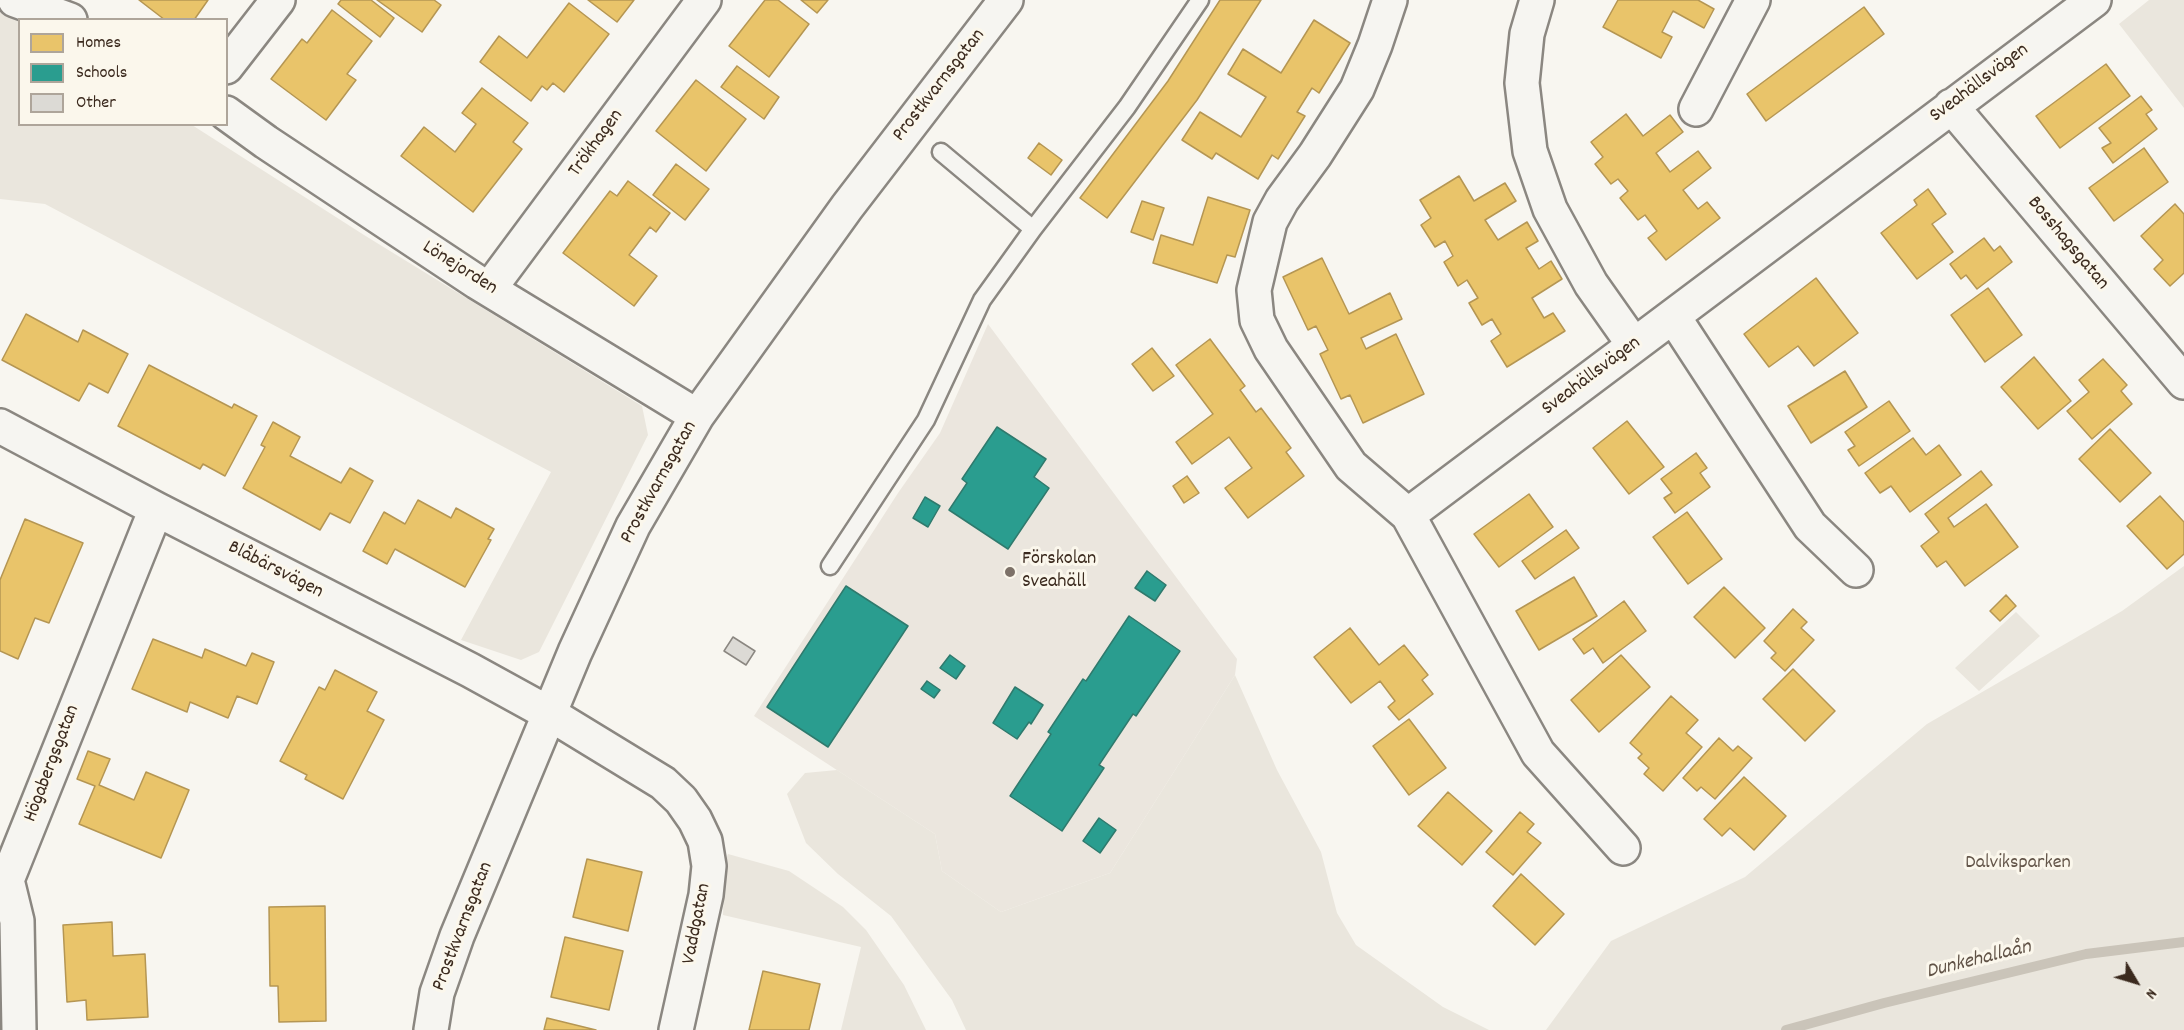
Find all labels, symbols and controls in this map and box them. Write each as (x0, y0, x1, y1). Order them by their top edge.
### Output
legend (18, 18, 228, 126)
street label: Prostkvarnsgatan (889, 25, 991, 147)
text: Homes (76, 31, 121, 56)
street label: Sveahällsvägen (1926, 39, 2034, 129)
text: Schools (76, 61, 127, 86)
text: Other (76, 91, 116, 116)
street label: Trökhagen (564, 105, 630, 183)
street label: Bosshagsgatan (2021, 192, 2113, 296)
street label: Lönejorden (417, 237, 501, 301)
street label: Sveahällsvägen (1538, 332, 1646, 422)
street label: Prostkvarnsgatan (616, 418, 704, 548)
street label: Blåbärsvägen (223, 537, 327, 605)
place label: Förskolan Sveahäll (1022, 548, 1096, 595)
marker: Förskolan Sveahäll (1003, 565, 1017, 579)
street label: Högabergsgatan (20, 702, 86, 826)
park label: Dalviksparken (1965, 852, 2071, 876)
street label: Prostkvarnsgatan (428, 859, 500, 995)
street label: Vaddgatan (678, 882, 718, 966)
water label: Dunkehallaån (1924, 936, 2034, 986)
north arrow (2106, 952, 2166, 1012)
text: N (2139, 983, 2162, 1004)

